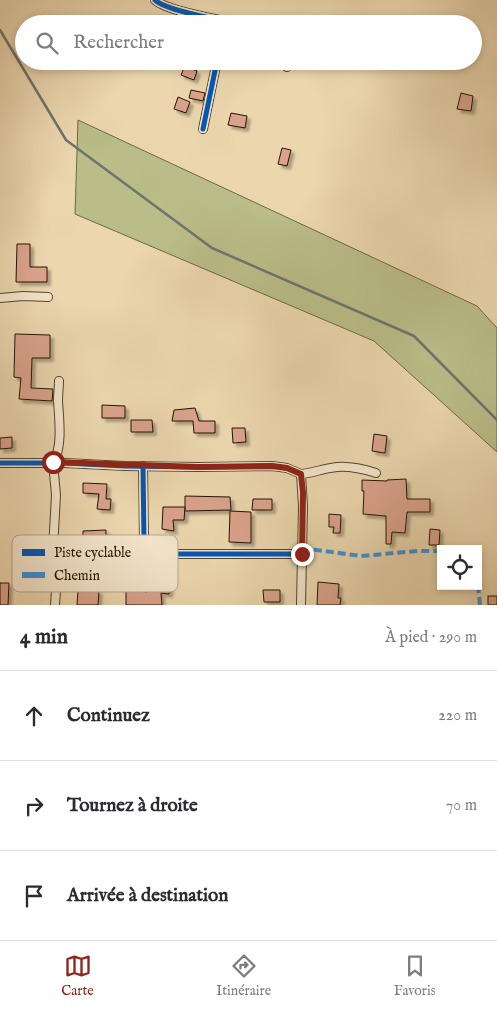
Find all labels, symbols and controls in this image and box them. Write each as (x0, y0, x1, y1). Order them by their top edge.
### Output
search box (15, 15, 482, 70)
icon: search (33, 29, 61, 57)
text: Rechercher (73, 31, 164, 55)
route start (42, 451, 65, 474)
legend (12, 535, 178, 592)
route end (291, 543, 314, 566)
text: Piste cyclable (54, 544, 132, 562)
map controls (437, 545, 482, 590)
button: locate (437, 545, 482, 590)
text: Chemin (54, 567, 100, 585)
text: 4 min (20, 624, 68, 651)
text: À pied · 290 m (385, 628, 477, 648)
icon: ahead (20, 702, 48, 730)
text: Continuez (67, 704, 150, 728)
text: 220 m (438, 706, 477, 726)
icon: right (20, 792, 48, 820)
text: Tournez à droite (67, 794, 198, 818)
text: 70 m (446, 796, 477, 816)
icon: arrive (20, 882, 48, 910)
text: Arrivée à destination (67, 884, 228, 908)
tab: Carte (61, 952, 94, 1000)
tab: Itinéraire (216, 952, 271, 1000)
tab: Favoris (394, 952, 436, 1000)

